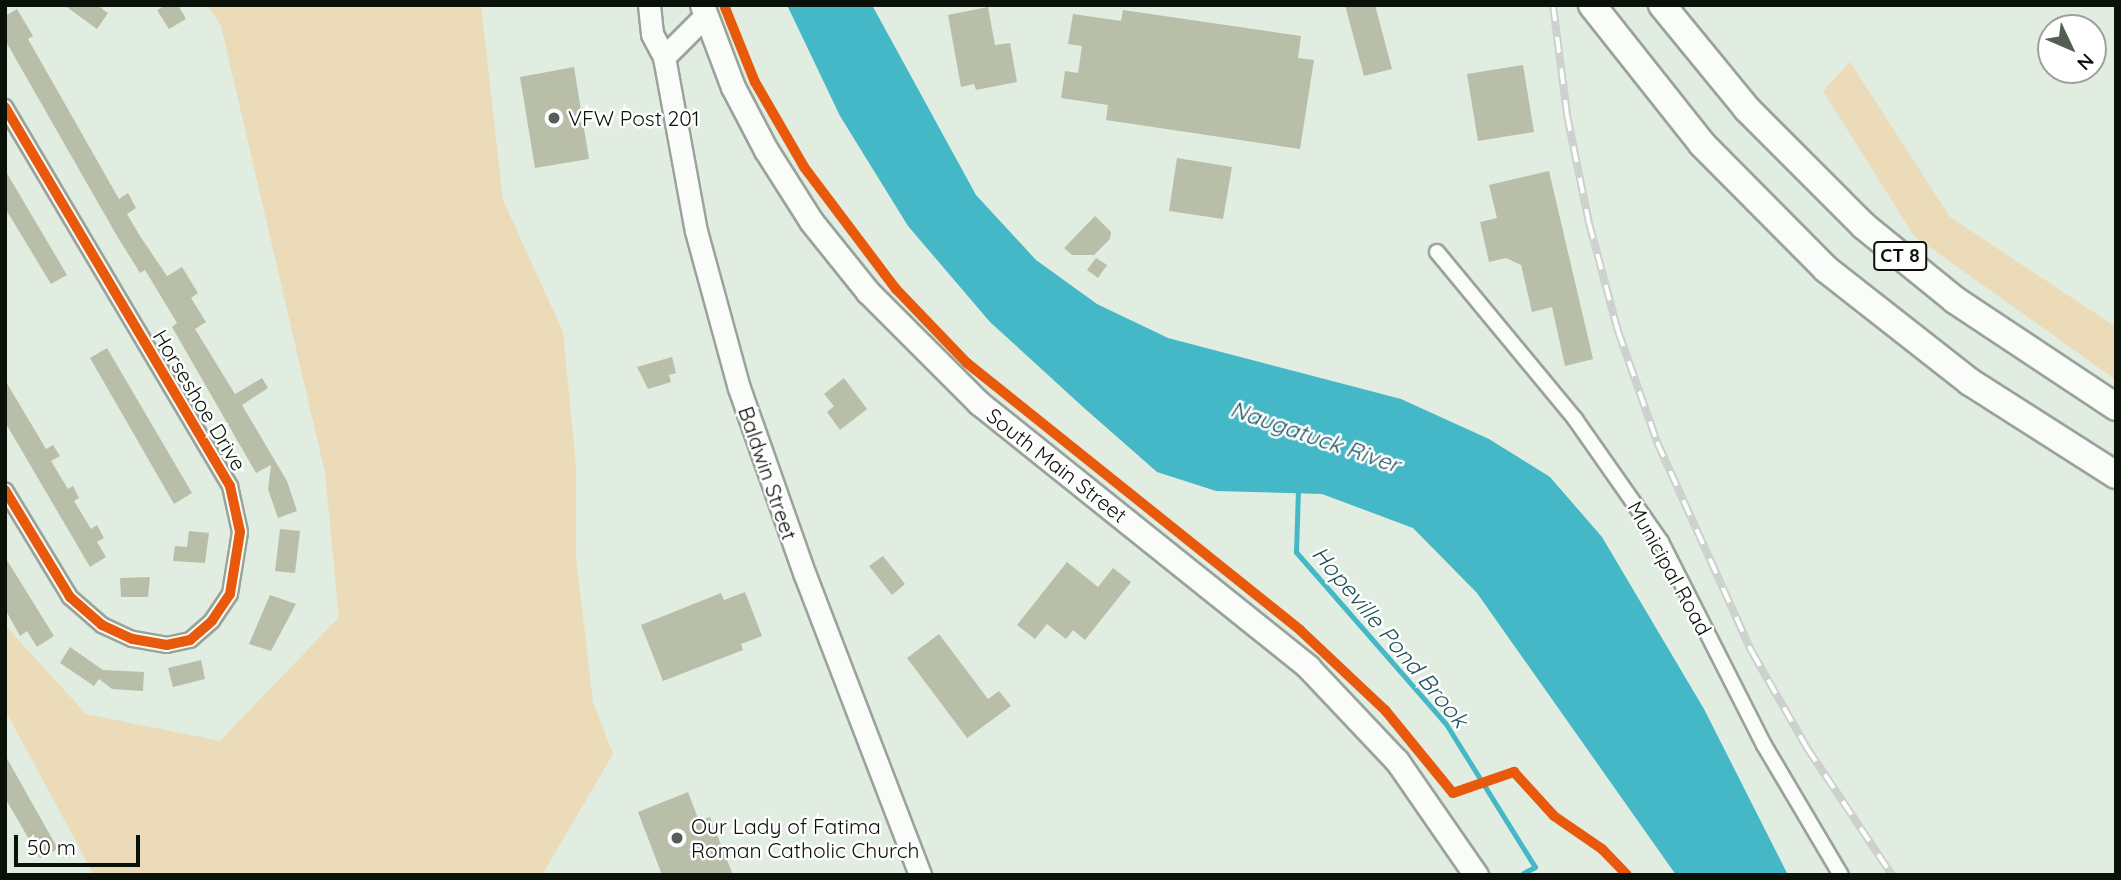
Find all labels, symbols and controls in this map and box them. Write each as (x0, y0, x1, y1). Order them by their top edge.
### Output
north arrow (2037, 14, 2107, 84)
text: N (2072, 49, 2099, 76)
place label: VFW Post 201 (568, 105, 699, 131)
marker: VFW Post 201 (546, 110, 562, 126)
road number: CT 8 (1872, 240, 1928, 272)
street label: Horseshoe Drive (148, 325, 252, 475)
water label: Naugatuck River (1227, 395, 1403, 479)
street label: South Main Street (982, 402, 1132, 528)
street label: Baldwin Street (733, 403, 803, 543)
street label: Municipal Road (1623, 497, 1717, 639)
water label: Hopeville Pond Brook (1306, 541, 1474, 733)
place label: Our Lady of Fatima Roman Catholic Church (691, 813, 920, 863)
scale bar (18, 820, 144, 864)
marker: Our Lady of Fatima Roman Catholic Church (669, 830, 685, 846)
text: 50 m (27, 834, 76, 860)

